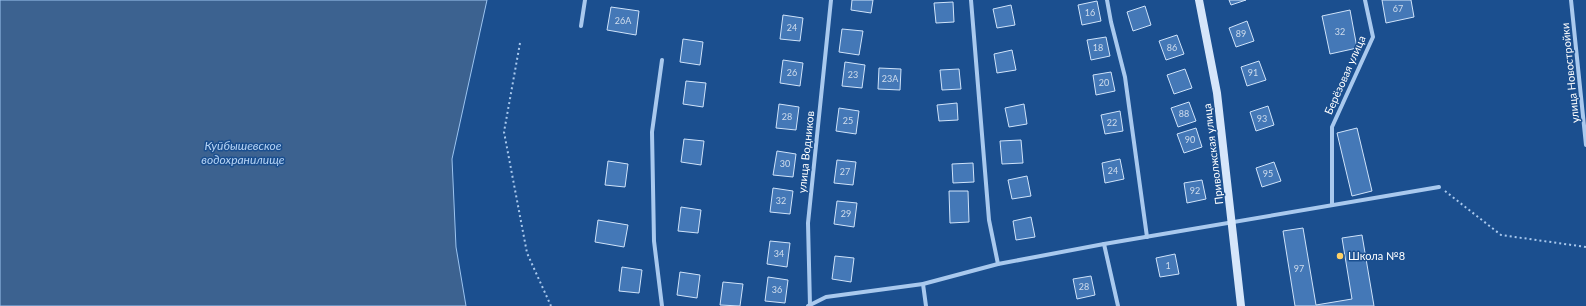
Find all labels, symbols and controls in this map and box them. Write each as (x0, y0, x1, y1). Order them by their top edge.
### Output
house number: 67 (1393, 3, 1403, 14)
house number: 16 (1085, 7, 1095, 18)
house number: 26А (615, 15, 632, 26)
house number: 24 (787, 22, 797, 33)
street label: улица Новостройки (1558, 22, 1581, 124)
house number: 32 (1335, 26, 1345, 37)
house number: 89 (1236, 28, 1246, 39)
street label: Берёзовая улица (1321, 33, 1368, 116)
house number: 18 (1093, 42, 1103, 53)
house number: 86 (1167, 42, 1177, 53)
house number: 26 (787, 67, 797, 78)
house number: 91 (1248, 67, 1258, 78)
house number: 23 (848, 69, 858, 80)
house number: 23А (882, 73, 899, 84)
house number: 20 (1099, 77, 1109, 88)
street label: Приволжская улица (1200, 103, 1225, 205)
house number: 88 (1179, 108, 1189, 119)
street label: улица Водников (795, 110, 816, 194)
house number: 28 (782, 111, 792, 122)
house number: 93 (1257, 113, 1267, 124)
house number: 25 (843, 115, 853, 126)
house number: 22 (1107, 117, 1117, 128)
house number: 90 (1185, 134, 1195, 145)
water label: Куйбышевское водохранилище (201, 138, 285, 167)
house number: 30 (780, 158, 790, 169)
house number: 24 (1108, 165, 1118, 176)
house number: 27 (840, 166, 850, 177)
house number: 95 (1263, 168, 1273, 179)
house number: 92 (1190, 185, 1200, 196)
house number: 32 (776, 195, 786, 206)
house number: 29 (841, 208, 851, 219)
house number: 34 (774, 248, 784, 259)
place label: Школа №8 (1348, 249, 1405, 262)
marker: Школа №8 (1335, 251, 1345, 261)
house number: 1 (1165, 260, 1171, 271)
house number: 97 (1294, 263, 1304, 274)
house number: 28 (1079, 281, 1089, 292)
house number: 36 (772, 284, 782, 295)

